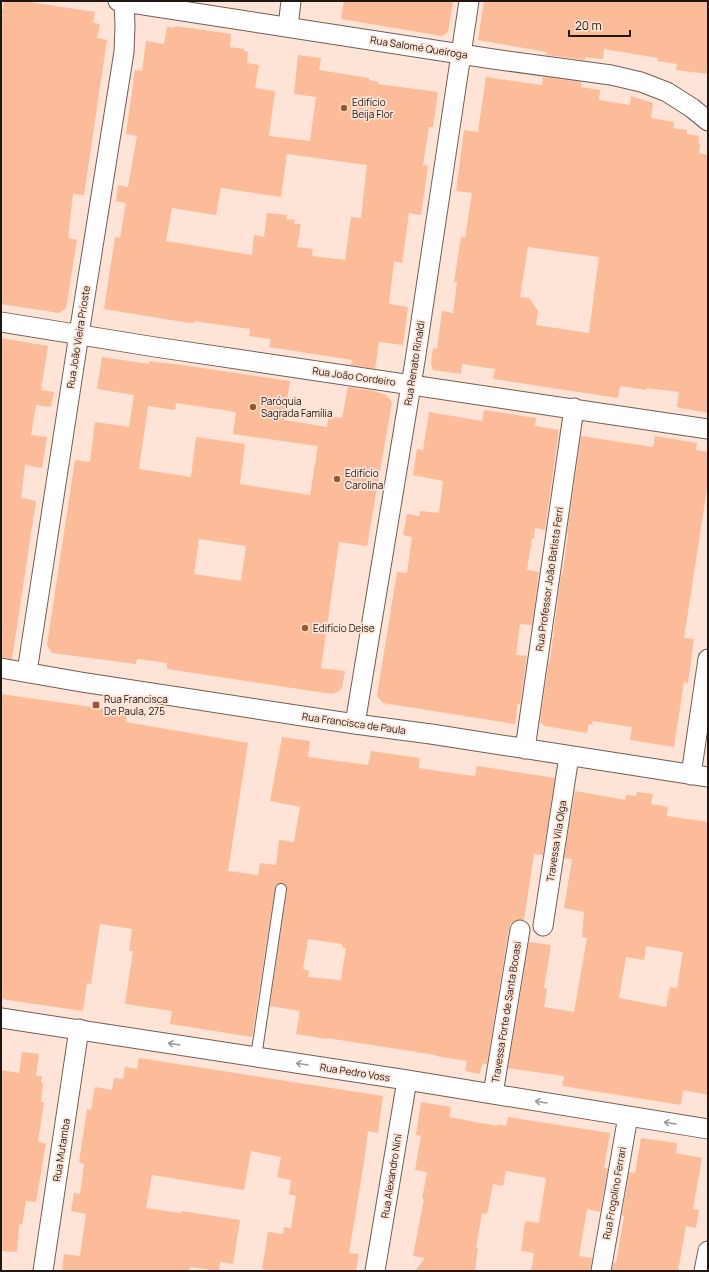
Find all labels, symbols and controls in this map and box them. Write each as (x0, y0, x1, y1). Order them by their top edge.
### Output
scale bar (569, 12, 630, 38)
text: 20 m (575, 17, 602, 34)
street label: Rua Salomé Queiroga (369, 32, 469, 62)
place label: Edifício Beija Flor (352, 95, 394, 121)
marker: Edifício Beija Flor (339, 103, 349, 113)
street label: Rua João Vieira Prioste (63, 284, 93, 389)
street label: Rua Renato Rinaldi (400, 320, 428, 406)
street label: Rua João Cordeiro (311, 363, 397, 389)
place label: Paróquia Sagrada Família (261, 394, 333, 420)
marker: Paróquia Sagrada Família (248, 402, 258, 412)
place label: Edifício Carolina (345, 466, 383, 492)
marker: Edifício Carolina (332, 474, 342, 484)
street label: Rua Professor João Batista Ferri (532, 506, 566, 652)
place label: Edifício Deise (313, 621, 375, 635)
marker: Edifício Deise (300, 623, 310, 633)
place label: Rua Francisca De Paula, 275 (104, 692, 168, 718)
marker: Rua Francisca De Paula, 275 (91, 700, 101, 710)
street label: Rua Francisca de Paula (301, 709, 407, 737)
street label: Travessa Vila Olga (543, 799, 569, 883)
street label: Travessa Forte de Santa Booasi (488, 940, 524, 1084)
one-way arrow (168, 1040, 181, 1048)
one-way arrow (296, 1060, 309, 1068)
street label: Rua Pedro Voss (319, 1060, 391, 1084)
one-way arrow (535, 1098, 548, 1106)
street label: Rua Mutamba (49, 1117, 73, 1183)
one-way arrow (663, 1119, 676, 1127)
street label: Rua Alexandro Nini (377, 1133, 405, 1219)
street label: Rua Frogolino Ferrari (599, 1146, 629, 1240)

